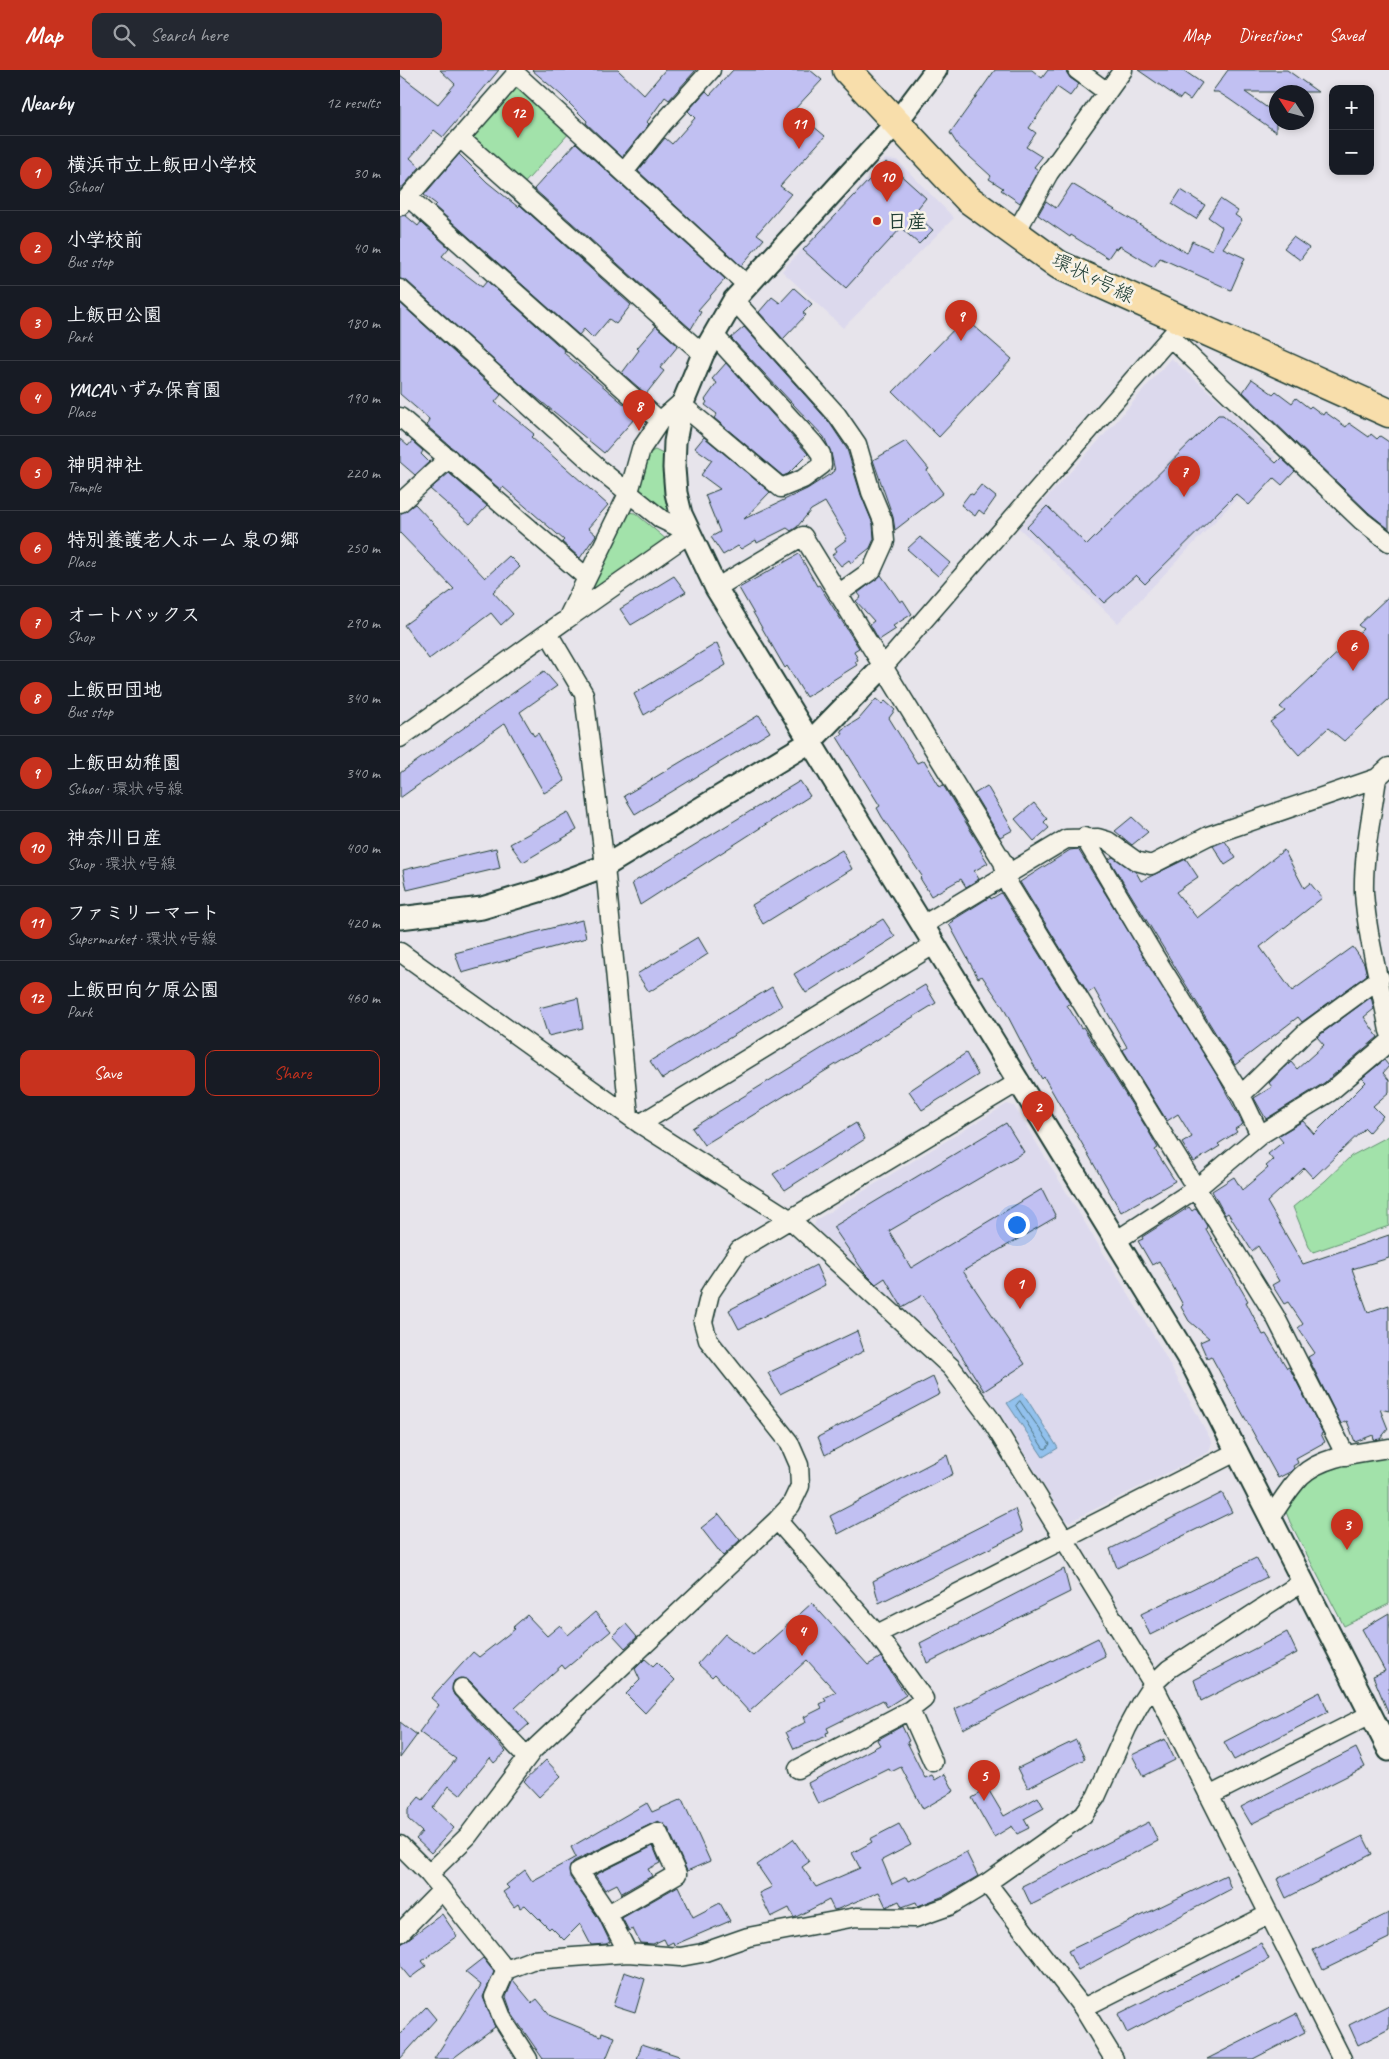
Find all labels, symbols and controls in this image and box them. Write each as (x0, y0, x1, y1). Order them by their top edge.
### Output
search box (92, 13, 442, 58)
text: Map (25, 20, 62, 50)
icon: search (110, 21, 138, 49)
text: Search here (150, 23, 228, 47)
text: Map (1183, 24, 1210, 46)
text: Directions (1238, 24, 1301, 46)
text: Saved (1329, 24, 1364, 46)
north arrow (1269, 85, 1314, 130)
map controls (1329, 85, 1374, 175)
button: + (1329, 85, 1374, 130)
text: Nearby (20, 90, 73, 116)
text: 12 results (326, 93, 380, 113)
pin: 12 (502, 97, 534, 138)
pin: 11 (783, 108, 815, 149)
button: − (1329, 130, 1374, 175)
text: 横浜市立上飯田小学校 (67, 153, 257, 177)
pin: 10 (871, 161, 903, 202)
text: 1 (32, 163, 40, 183)
text: 30 m (353, 163, 380, 183)
text: School (67, 177, 101, 197)
place label: 日産 (887, 209, 927, 234)
marker: 日産 (871, 215, 883, 227)
text: 小学校前 (67, 228, 143, 252)
text: 2 (32, 238, 40, 258)
text: 40 m (353, 238, 380, 258)
street label: 環状4号線 (1048, 247, 1138, 309)
text: Bus stop (67, 252, 113, 272)
pin: 9 (945, 300, 977, 341)
text: 上飯田公園 (67, 303, 162, 327)
text: 3 (32, 313, 40, 333)
text: 180 m (346, 313, 380, 333)
text: Park (67, 327, 92, 347)
text: YMCAいずみ保育園 (67, 378, 221, 402)
text: 4 (32, 388, 40, 408)
text: 190 m (346, 388, 380, 408)
pin: 8 (623, 390, 655, 431)
text: Place (67, 402, 95, 422)
text: 神明神社 (67, 453, 143, 477)
pin: 7 (1168, 456, 1200, 497)
text: 5 (33, 463, 39, 483)
text: 220 m (346, 463, 380, 483)
text: Temple (67, 477, 101, 497)
text: 特別養護老人ホーム 泉の郷 (67, 528, 299, 552)
text: 6 (32, 538, 40, 558)
text: 250 m (346, 538, 380, 558)
text: Place (67, 552, 95, 572)
text: オートバックス (67, 603, 200, 627)
text: 7 (32, 613, 40, 633)
text: 290 m (346, 613, 380, 633)
text: Shop (67, 627, 94, 647)
pin: 6 (1337, 630, 1369, 671)
text: 上飯田団地 (67, 678, 162, 702)
text: 8 (32, 688, 40, 708)
text: 340 m (346, 688, 380, 708)
text: Bus stop (67, 702, 113, 722)
text: 上飯田幼稚園 (67, 751, 181, 775)
text: 9 (32, 763, 40, 783)
text: 340 m (346, 763, 380, 783)
text: School · 環状4号線 (67, 779, 183, 799)
text: 神奈川日産 (67, 826, 162, 850)
text: 10 (29, 838, 43, 858)
text: 400 m (346, 838, 380, 858)
text: Shop · 環状4号線 (67, 854, 176, 874)
text: ファミリーマート (67, 901, 220, 925)
text: 11 (29, 913, 43, 933)
text: 420 m (346, 913, 380, 933)
text: Supermarket · 環状4号線 (67, 929, 217, 949)
text: 上飯田向ケ原公園 (67, 978, 219, 1002)
text: 12 (29, 988, 43, 1008)
text: 460 m (346, 988, 380, 1008)
text: Park (67, 1002, 92, 1022)
button: Save (20, 1050, 195, 1096)
button: Share (205, 1050, 380, 1096)
pin: 2 (1022, 1091, 1054, 1132)
your location (1004, 1212, 1030, 1238)
pin: 1 (1004, 1268, 1036, 1309)
pin: 3 (1331, 1509, 1363, 1550)
pin: 4 (786, 1615, 818, 1656)
pin: 5 (968, 1760, 1000, 1801)

